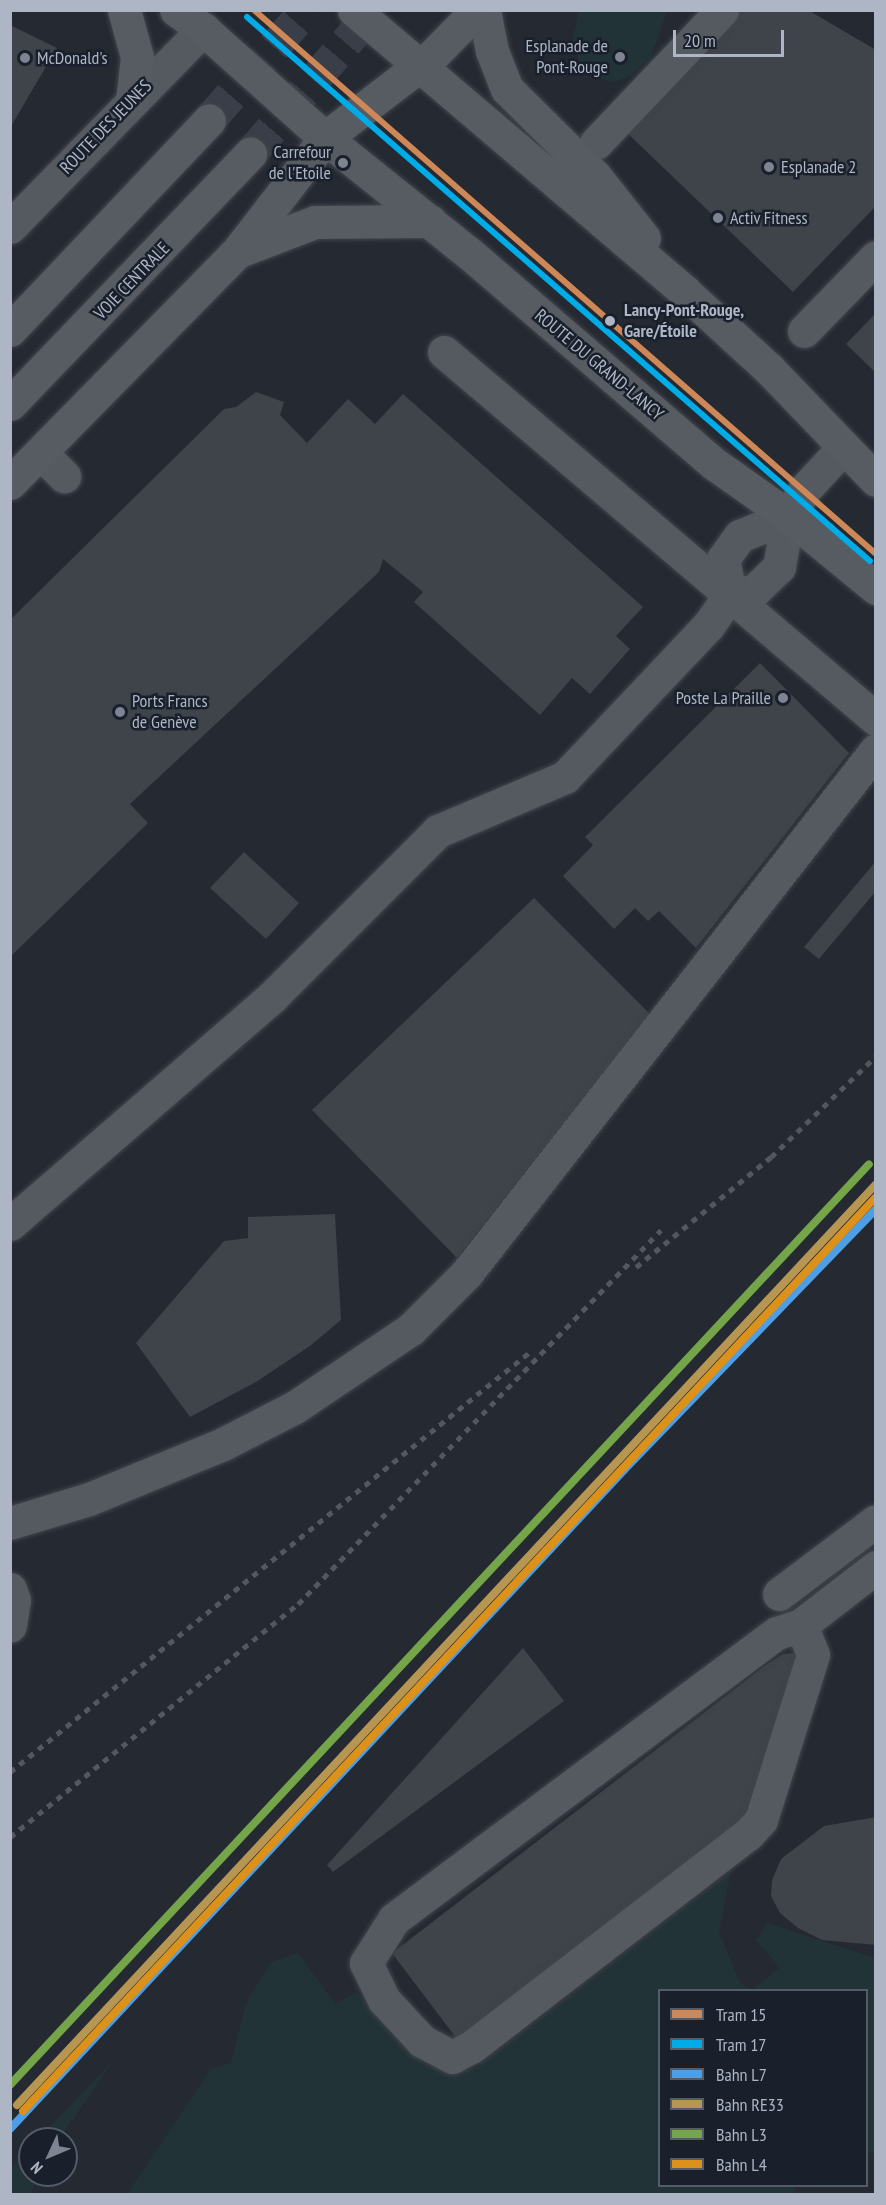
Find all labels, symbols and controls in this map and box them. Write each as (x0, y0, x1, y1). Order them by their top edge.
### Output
scale bar (676, 18, 787, 56)
text: 20 m (684, 29, 716, 52)
place label: Esplanade de Pont-Rouge (526, 36, 608, 78)
place label: McDonald's (37, 47, 108, 69)
marker: Esplanade de Pont-Rouge (613, 50, 627, 64)
marker: McDonald's (18, 51, 32, 65)
street label: ROUTE DES JEUNES (56, 76, 156, 178)
place label: Carrefour de l'Etoile (269, 142, 331, 184)
marker: Carrefour de l'Etoile (336, 156, 350, 170)
place label: Esplanade 2 (781, 156, 856, 178)
marker: Esplanade 2 (762, 160, 776, 174)
place label: Activ Fitness (730, 207, 808, 229)
marker: Activ Fitness (711, 211, 725, 225)
street label: VOIE CENTRALE (90, 238, 174, 324)
place label: Lancy-Pont-Rouge, Gare/Étoile (624, 300, 744, 342)
street label: ROUTE DU GRAND-LANCY (530, 305, 668, 425)
marker: Lancy-Pont-Rouge, Gare/Étoile (601, 312, 619, 330)
place label: Poste La Praille (676, 687, 771, 709)
place label: Ports Francs de Genève (132, 691, 208, 734)
marker: Poste La Praille (776, 691, 790, 705)
marker: Ports Francs de Genève (113, 705, 127, 719)
legend (658, 1989, 868, 2187)
text: Tram 15 (716, 2003, 766, 2026)
text: Tram 17 (716, 2033, 766, 2056)
text: Bahn L7 (716, 2063, 767, 2086)
text: Bahn RE33 (716, 2093, 784, 2116)
text: Bahn L3 (716, 2123, 767, 2146)
north arrow (18, 2127, 78, 2187)
text: Bahn L4 (716, 2153, 767, 2176)
text: N (26, 2158, 47, 2178)

